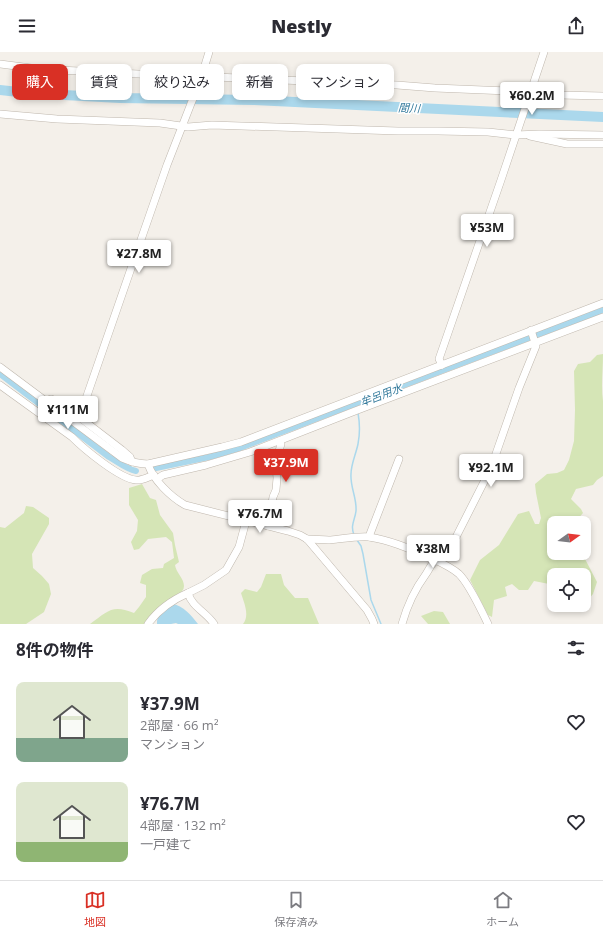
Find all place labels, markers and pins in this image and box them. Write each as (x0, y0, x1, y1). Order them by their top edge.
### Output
pin: ¥60.2M (499, 82, 565, 116)
pin: ¥53M (463, 214, 511, 248)
pin: ¥27.8M (106, 240, 172, 274)
pin: ¥111M (40, 396, 96, 430)
pin: ¥37.9M (253, 449, 319, 483)
pin: ¥92.1M (458, 454, 524, 488)
pin: ¥76.7M (227, 500, 293, 534)
pin: ¥38M (409, 535, 457, 569)

